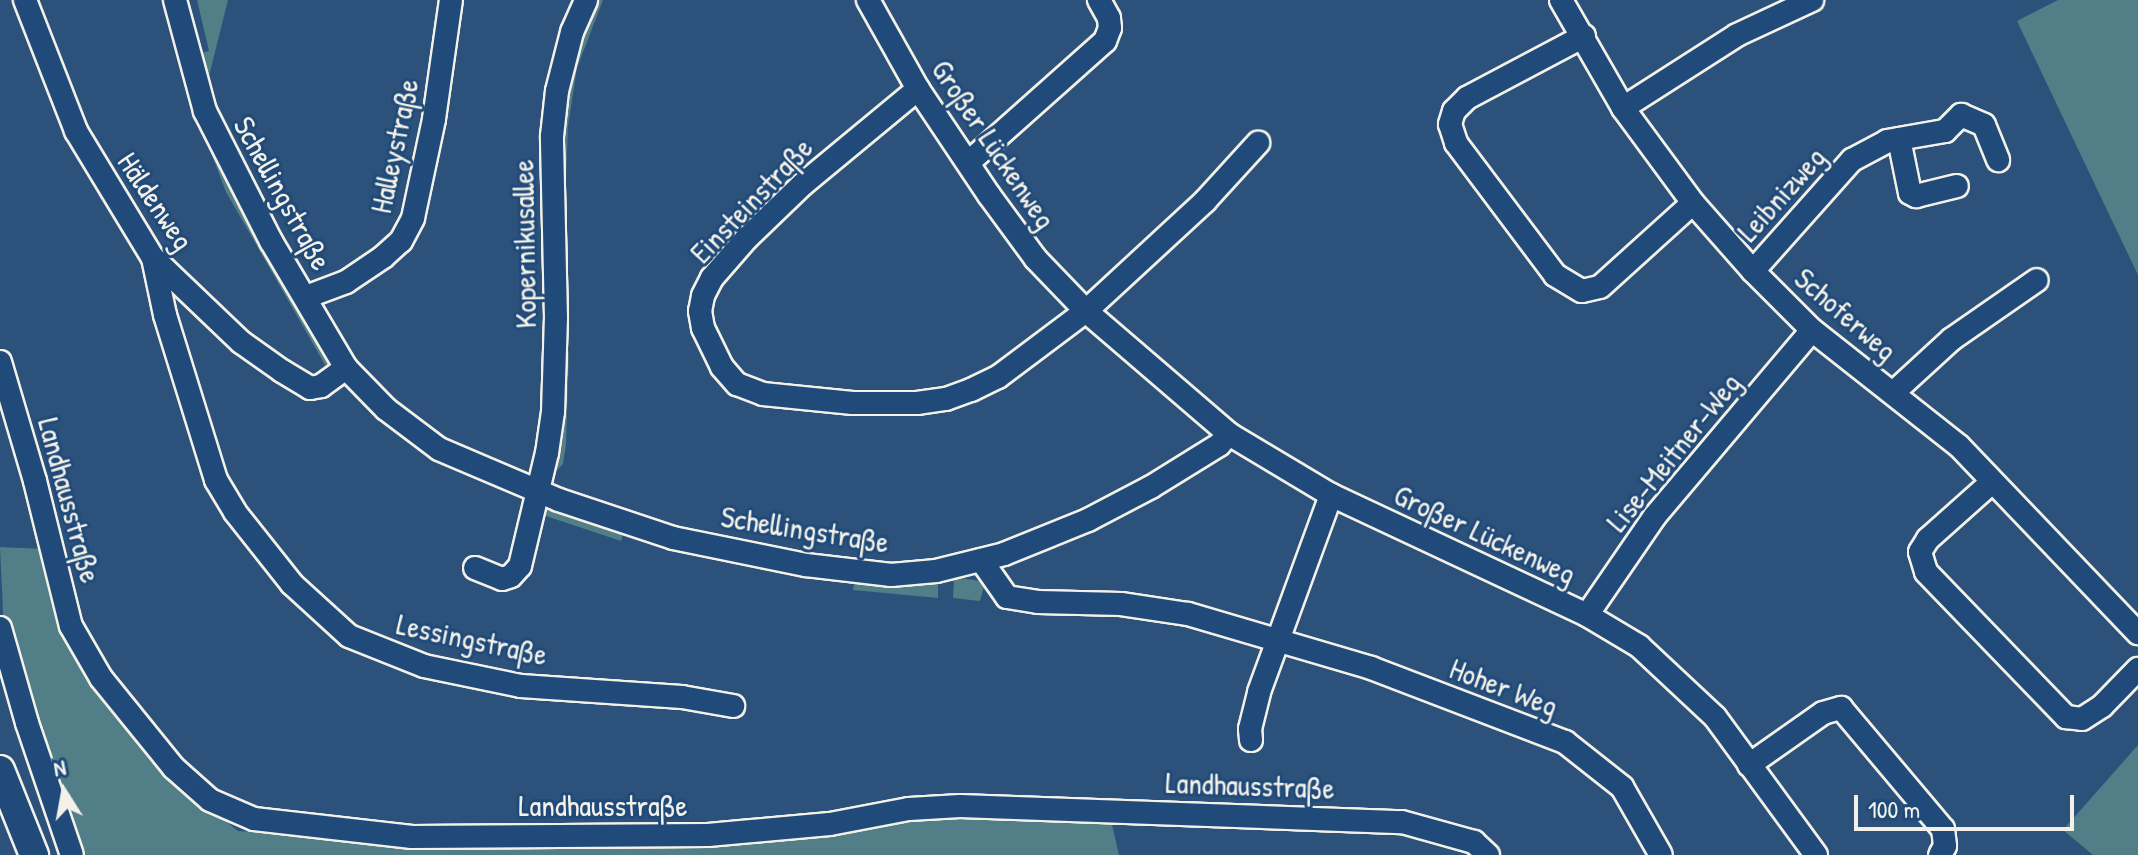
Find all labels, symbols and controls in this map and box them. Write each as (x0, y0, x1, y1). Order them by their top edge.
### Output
street label: Großer Lückenweg (924, 53, 1064, 235)
street label: Halleystraße (362, 76, 426, 216)
street label: Schellingstraße (226, 110, 340, 276)
street label: Einsteinstraße (682, 130, 820, 270)
street label: Leibnizweg (1729, 139, 1833, 249)
street label: Häldenweg (110, 145, 202, 257)
street label: Kopernikusallee (505, 159, 543, 329)
street label: Schoferweg (1788, 260, 1904, 368)
street label: Lise-Meitner-Weg (1598, 366, 1748, 538)
street label: Landhausstraße (31, 414, 109, 586)
street label: Großer Lückenweg (1388, 476, 1582, 592)
street label: Schellingstraße (718, 498, 892, 560)
street label: Lessingstraße (394, 606, 550, 672)
street label: Hoher Weg (1445, 650, 1563, 724)
north arrow (24, 751, 104, 831)
text: N (51, 752, 68, 783)
street label: Landhausstraße (1165, 764, 1335, 806)
scale bar (1858, 779, 2078, 829)
street label: Landhausstraße (518, 787, 688, 823)
text: 100 m (1868, 793, 1920, 825)

